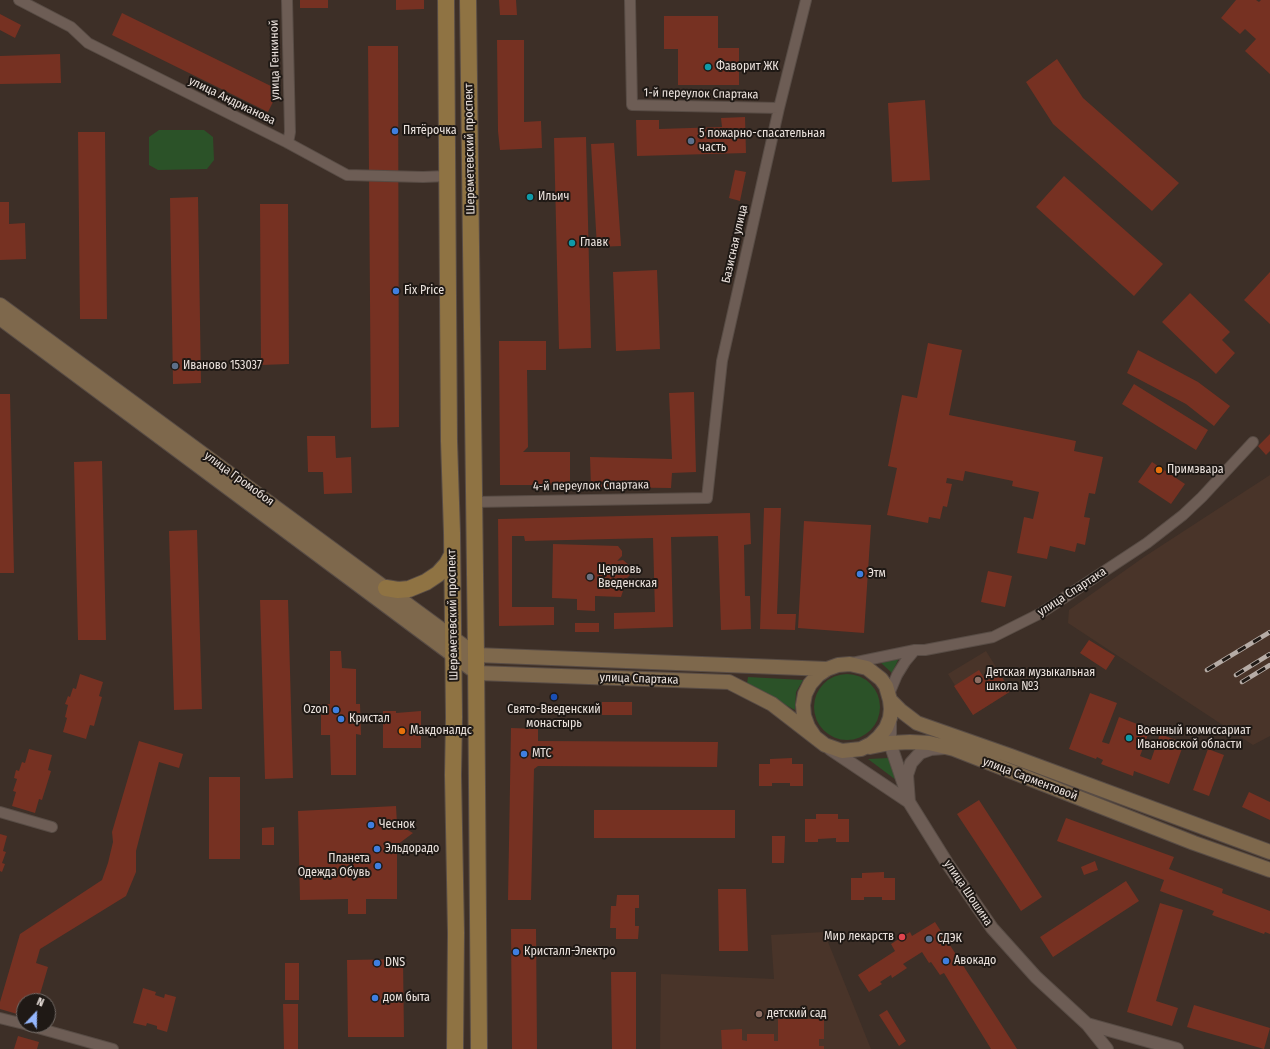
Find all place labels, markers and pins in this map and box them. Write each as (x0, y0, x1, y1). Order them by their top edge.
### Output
place label: Фаворит ЖК (716, 60, 779, 74)
marker: Фаворит ЖК (703, 62, 713, 72)
place label: Пятёрочка (403, 124, 457, 138)
marker: Пятёрочка (390, 126, 400, 136)
place label: 5 пожарно-спасательная часть (699, 127, 825, 155)
marker: 5 пожарно-спасательная часть (686, 136, 696, 146)
place label: Ильич (538, 190, 569, 204)
marker: Ильич (525, 192, 535, 202)
place label: Главк (580, 236, 608, 250)
marker: Главк (567, 238, 577, 248)
place label: Fix Price (404, 284, 444, 298)
marker: Fix Price (391, 286, 401, 296)
place label: Иваново 153037 (183, 359, 262, 373)
marker: Иваново 153037 (170, 361, 180, 371)
place label: Примэвара (1167, 463, 1224, 477)
marker: Примэвара (1154, 465, 1164, 475)
place label: Церковь Введенская (598, 563, 657, 591)
place label: Этм (868, 567, 886, 581)
marker: Этм (855, 569, 865, 579)
marker: Церковь Введенская (585, 572, 595, 582)
place label: Детская музыкальная школа №3 (986, 666, 1095, 694)
marker: Детская музыкальная школа №3 (973, 675, 983, 685)
marker: Свято-Введенский монастырь (549, 692, 559, 702)
place label: Ozon (303, 703, 328, 717)
place label: Свято-Введенский монастырь (507, 703, 601, 731)
marker: Ozon (331, 705, 341, 715)
place label: Кристал (349, 712, 390, 726)
marker: Кристал (336, 714, 346, 724)
place label: Макдоналдс (410, 724, 472, 738)
place label: Военный комиссариат Ивановской области (1137, 724, 1251, 752)
marker: Макдоналдс (397, 726, 407, 736)
marker: Военный комиссариат Ивановской области (1124, 733, 1134, 743)
place label: МТС (532, 747, 552, 761)
marker: МТС (519, 749, 529, 759)
place label: Чеснок (379, 818, 415, 832)
marker: Чеснок (366, 820, 376, 830)
place label: Эльдорадо (385, 842, 439, 856)
marker: Эльдорадо (372, 844, 382, 854)
place label: Планета Одежда Обувь (298, 852, 370, 880)
marker: Планета Одежда Обувь (373, 861, 383, 871)
place label: Мир лекарств (824, 930, 894, 944)
marker: Мир лекарств (897, 932, 907, 942)
place label: СДЭК (937, 932, 962, 946)
marker: СДЭК (924, 934, 934, 944)
place label: Кристалл-Электро (524, 945, 615, 959)
marker: Кристалл-Электро (511, 947, 521, 957)
place label: Авокадо (954, 954, 996, 968)
place label: DNS (385, 956, 405, 970)
marker: Авокадо (941, 956, 951, 966)
marker: DNS (372, 958, 382, 968)
place label: дом быта (383, 991, 430, 1005)
marker: дом быта (370, 993, 380, 1003)
place label: детский сад (767, 1007, 827, 1021)
marker: детский сад (754, 1009, 764, 1019)

